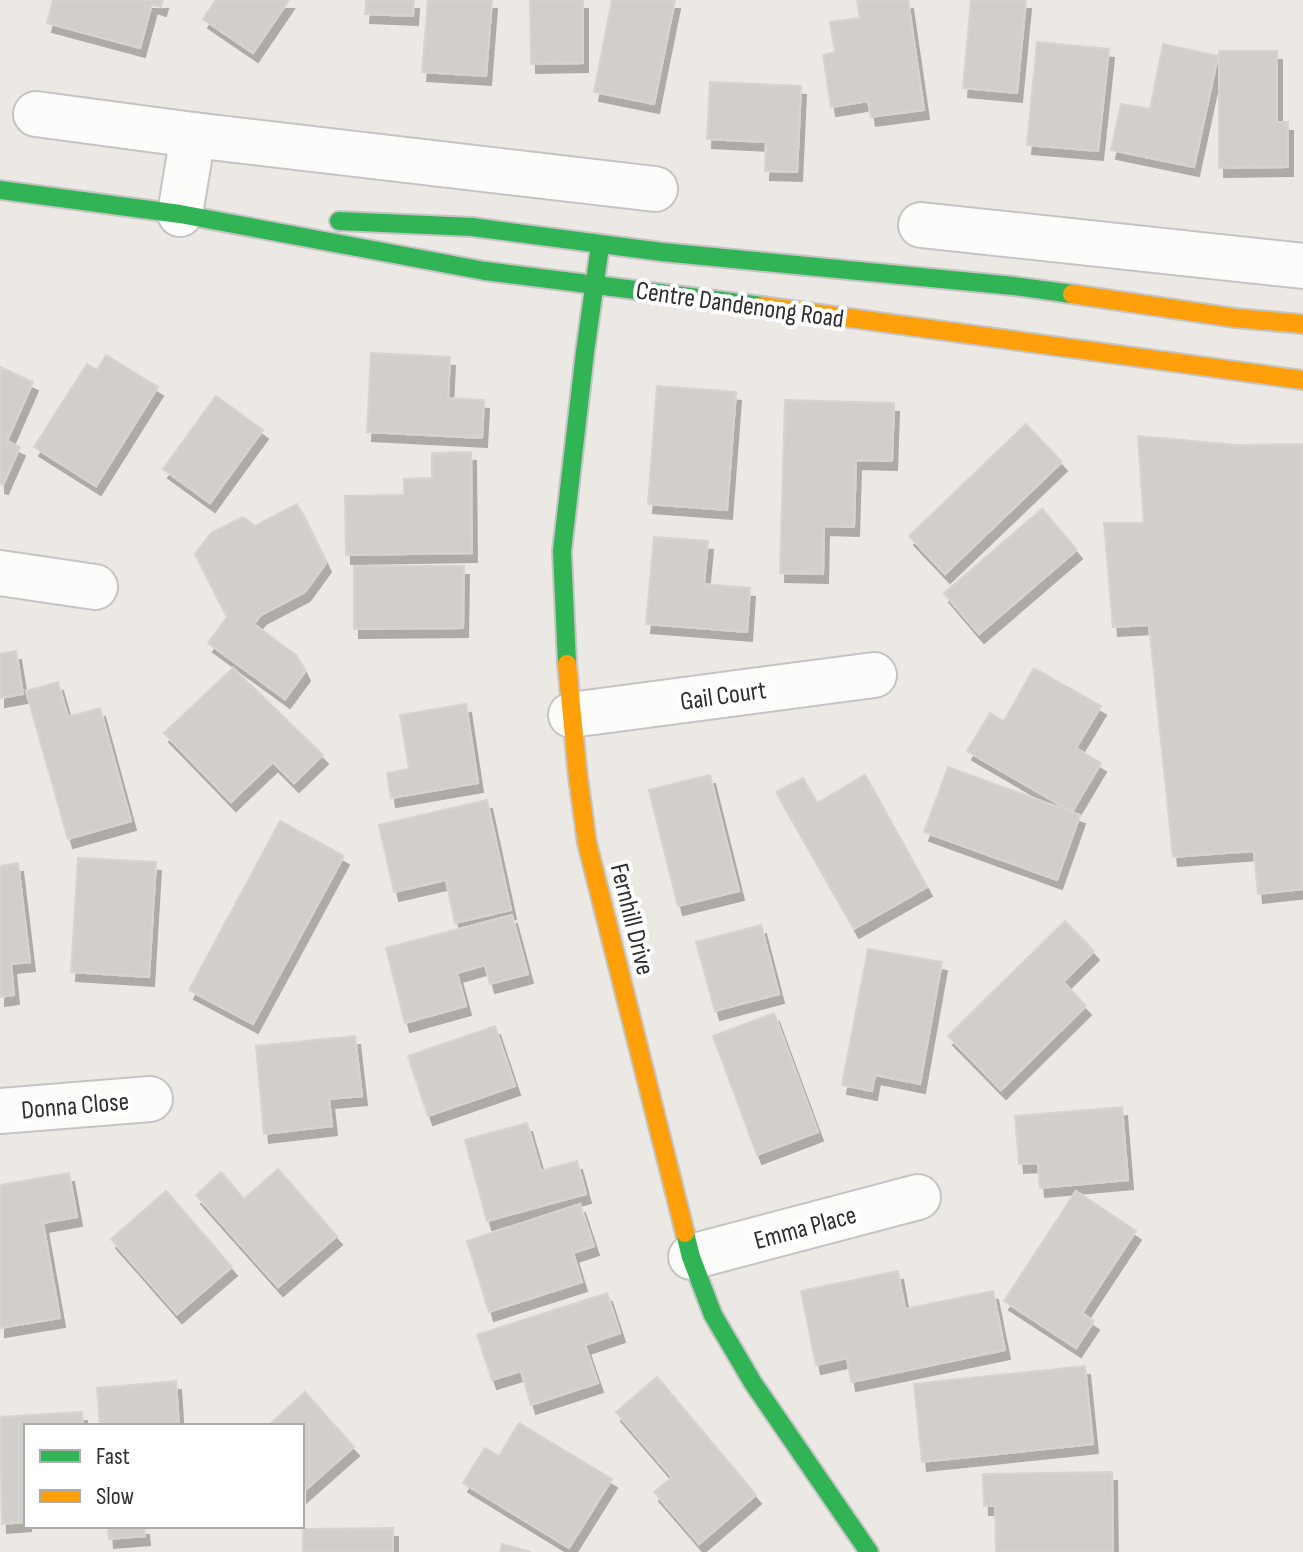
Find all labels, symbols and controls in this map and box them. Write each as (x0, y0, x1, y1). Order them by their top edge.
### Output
street label: Centre Dandenong Road (634, 276, 846, 335)
street label: Gail Court (678, 675, 768, 718)
street label: Fernhill Drive (603, 860, 660, 978)
street label: Donna Close (20, 1086, 130, 1127)
street label: Emma Place (751, 1200, 860, 1257)
legend (24, 1424, 304, 1528)
text: Fast (96, 1442, 130, 1471)
text: Slow (96, 1482, 134, 1511)

